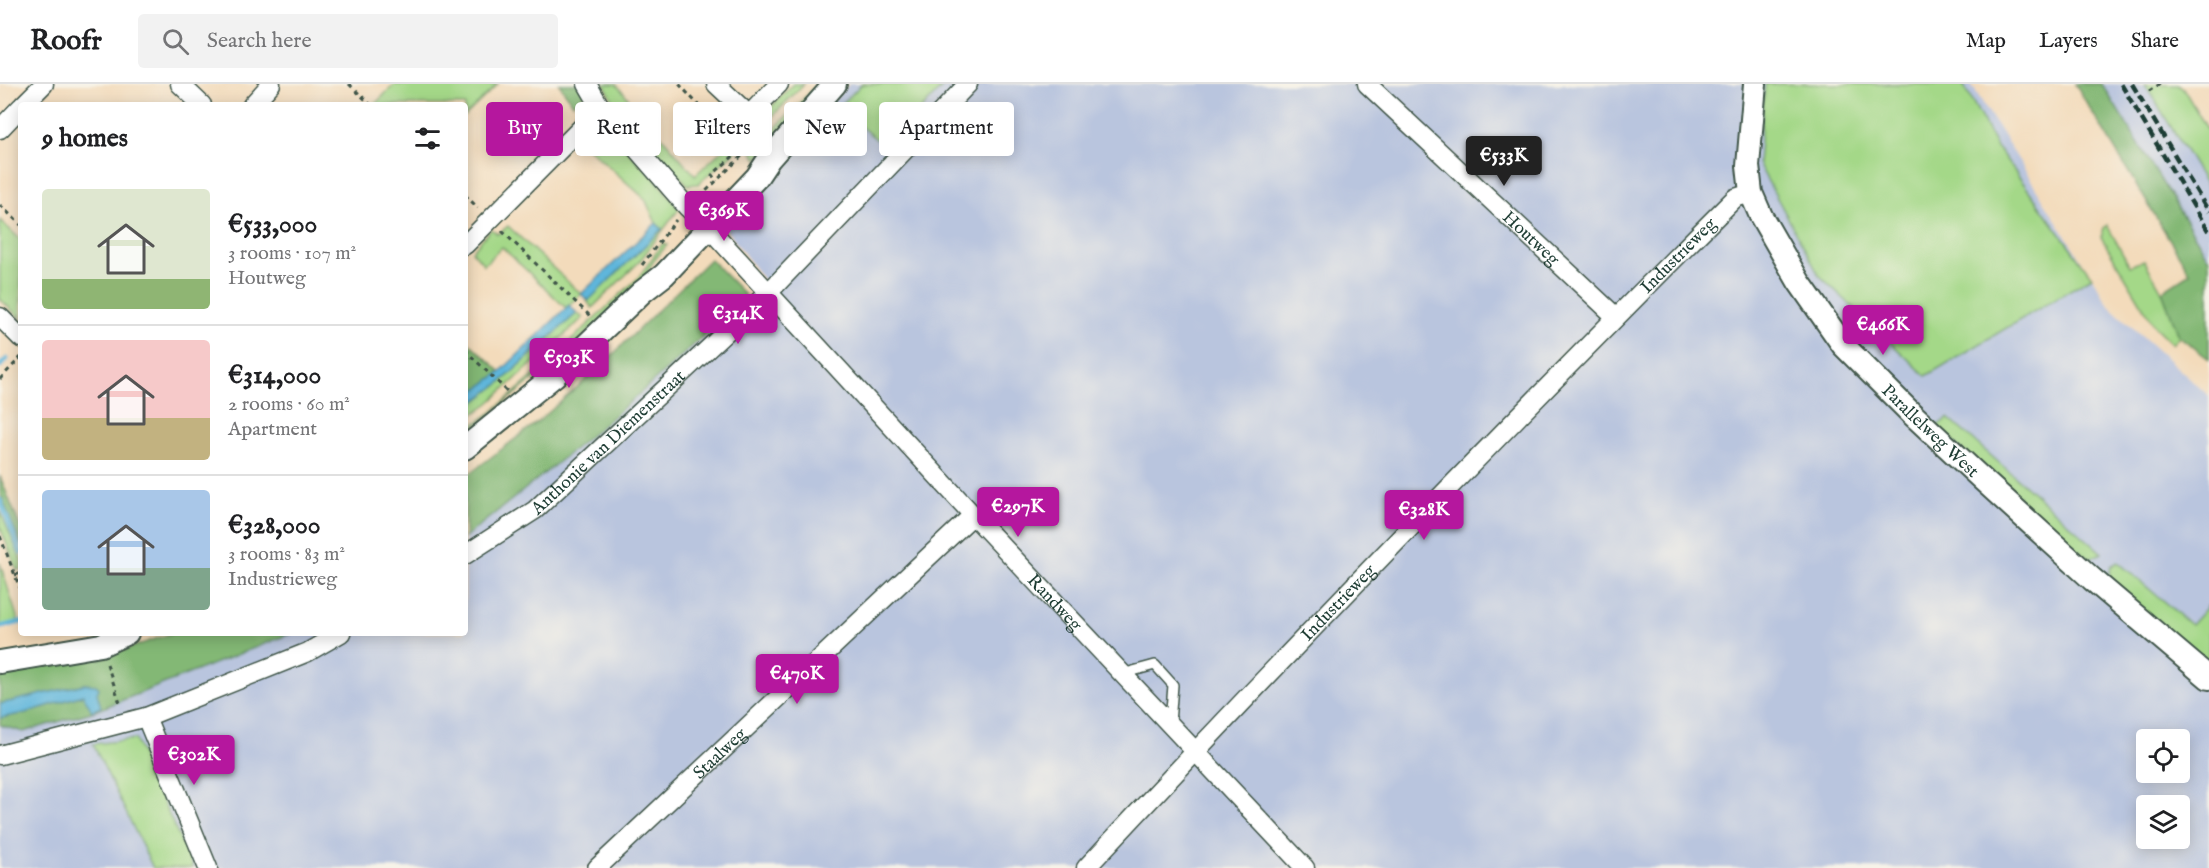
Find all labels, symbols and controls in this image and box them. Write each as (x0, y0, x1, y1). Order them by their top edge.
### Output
search box (138, 14, 558, 68)
text: Roofr (30, 24, 102, 59)
icon: search (159, 25, 192, 58)
text: Search here (207, 27, 312, 55)
text: Map (1966, 28, 2006, 55)
text: Layers (2039, 28, 2098, 55)
text: Share (2131, 28, 2179, 55)
chip: Buy (486, 102, 563, 156)
chip: Rent (575, 102, 661, 156)
chip: Filters (673, 102, 772, 156)
chip: New (784, 102, 867, 156)
chip: Apartment (879, 102, 1014, 156)
text: 9 homes (42, 122, 128, 155)
icon: filters (411, 122, 444, 155)
pin: €533K (1462, 136, 1546, 187)
text: €533K (1480, 143, 1528, 168)
pin: €369K (682, 191, 766, 242)
text: €369K (699, 198, 749, 223)
street label: Houtweg (1497, 206, 1564, 271)
text: €533,000 (228, 208, 317, 241)
icon: home (90, 213, 162, 285)
street label: Industrieweg (1636, 213, 1722, 299)
text: 3 rooms · 107 m² (228, 241, 356, 266)
text: Houtweg (228, 266, 306, 291)
pin: €314K (696, 294, 780, 345)
text: €314K (713, 301, 763, 326)
pin: €466K (1841, 305, 1925, 356)
text: €466K (1857, 312, 1909, 337)
pin: €503K (527, 338, 611, 389)
text: €503K (544, 345, 594, 370)
text: €314,000 (228, 359, 321, 392)
icon: home (90, 364, 162, 436)
street label: Anthonie van Diemenstraat (526, 366, 691, 521)
street label: Parallelweg West (1876, 380, 1983, 483)
text: 2 rooms · 60 m² (228, 392, 350, 417)
text: Apartment (228, 417, 317, 442)
pin: €297K (976, 487, 1060, 538)
pin: €328K (1382, 490, 1466, 541)
text: €297K (991, 494, 1045, 519)
text: €328K (1399, 497, 1449, 522)
text: €328,000 (228, 509, 321, 542)
icon: home (90, 514, 162, 586)
text: 3 rooms · 83 m² (228, 542, 345, 567)
street label: Industrieweg (1297, 560, 1381, 647)
text: Industrieweg (228, 567, 337, 592)
street label: Randweg (1021, 570, 1087, 637)
pin: €470K (755, 654, 839, 705)
text: €470K (770, 661, 824, 686)
street label: Staalweg (689, 723, 752, 785)
map controls (2136, 729, 2190, 849)
button: locate (2136, 729, 2190, 783)
pin: €302K (152, 735, 236, 786)
text: €302K (168, 742, 220, 767)
button: layers (2136, 795, 2190, 849)

